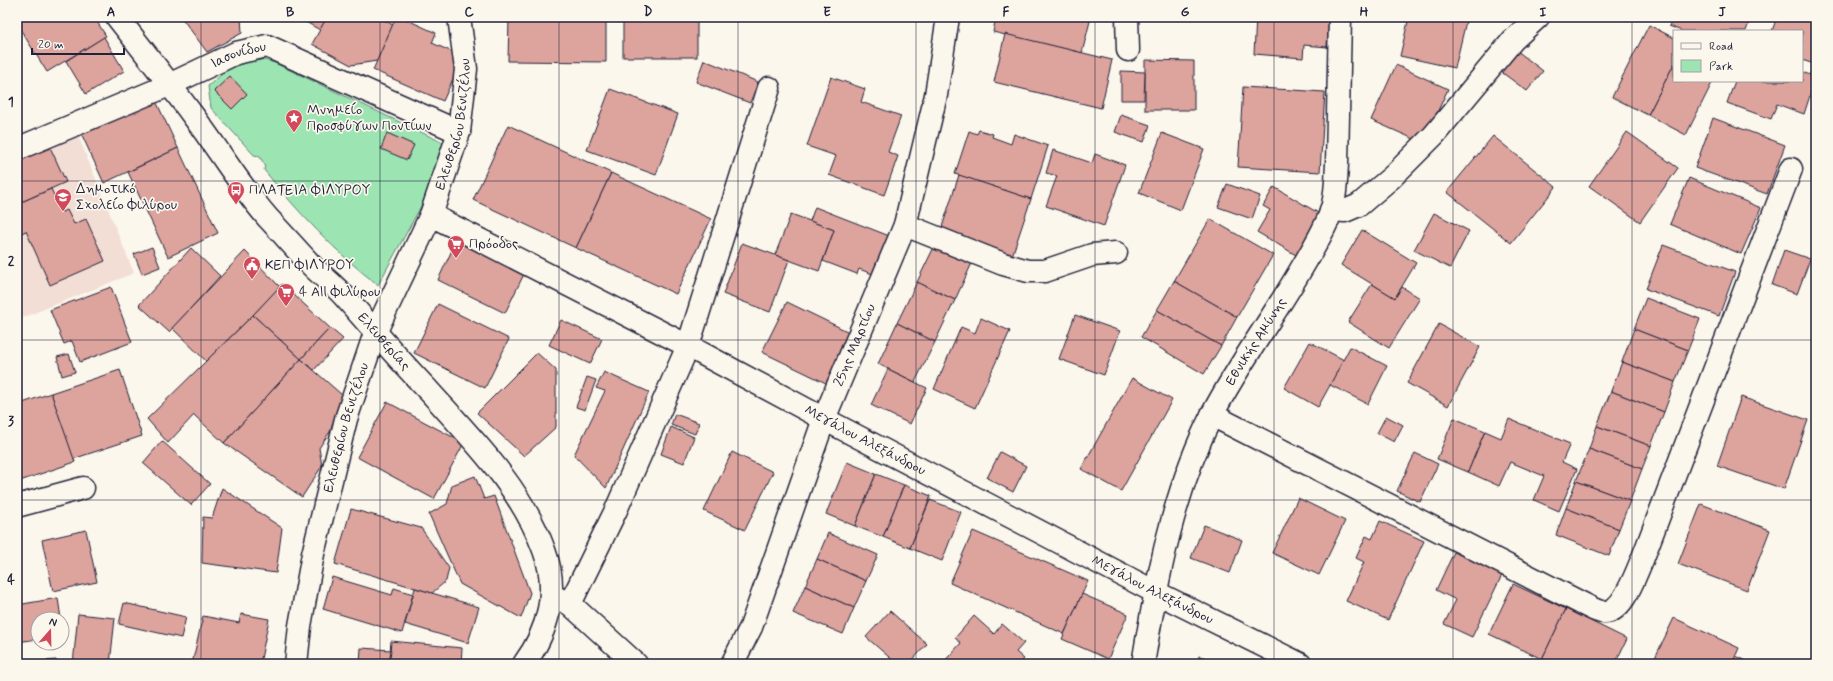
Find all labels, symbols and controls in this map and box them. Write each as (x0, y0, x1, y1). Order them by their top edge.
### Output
text: A (107, 4, 115, 21)
text: B (286, 4, 295, 21)
text: C (464, 4, 474, 21)
text: D (644, 4, 653, 21)
text: E (823, 4, 831, 21)
text: F (1003, 4, 1010, 21)
text: G (1181, 4, 1190, 21)
text: H (1360, 4, 1369, 21)
text: I (1540, 4, 1547, 21)
text: J (1718, 4, 1726, 21)
scale bar (32, 30, 124, 56)
legend (1673, 30, 1803, 82)
text: 20 m (38, 37, 64, 53)
street label: Ιασονίδου (208, 37, 268, 73)
text: Road (1709, 39, 1733, 55)
street label: Ελευθερίου Βενιζέλου (431, 57, 475, 192)
text: Park (1709, 59, 1733, 75)
text: 1 (8, 94, 14, 111)
place label: Μνημείο Προσφύγων Ποντίων (307, 101, 431, 135)
place icon: Μνημείο Προσφύγων Ποντίων (284, 108, 304, 133)
place label: Δημοτικό Σχολείο Φιλύρου (76, 180, 177, 214)
bus stop icon: ΠΛΑΤΕΙΑ ΦΙΛΥΡΟΥ (226, 180, 246, 205)
place label: ΠΛΑΤΕΙΑ ΦΙΛΥΡΟΥ (249, 181, 371, 199)
school or university icon: Δημοτικό Σχολείο Φιλύρου (53, 187, 73, 212)
supermarket icon: Πρόοδος (446, 234, 466, 259)
place label: Πρόοδος (469, 235, 518, 253)
text: 2 (8, 253, 15, 270)
public building icon: ΚΕΠ ΦΙΛΥΡΟΥ (242, 255, 262, 280)
place label: ΚΕΠ ΦΙΛΥΡΟΥ (265, 256, 354, 274)
supermarket icon: 4 All Φιλύρου (276, 282, 296, 307)
place label: 4 All Φιλύρου (299, 283, 380, 301)
street label: Εθνικής Αμύνης (1222, 294, 1290, 389)
street label: 25ης Μαρτίου (830, 301, 880, 389)
street label: Ελευθερίας (354, 309, 414, 374)
street label: Ελευθερίου Βενιζέλου (319, 360, 373, 495)
street label: Μεγάλου Αλεξάνδρου (801, 401, 929, 480)
text: 3 (8, 413, 14, 430)
street label: Μεγάλου Αλεξάνδρου (1088, 551, 1216, 629)
text: 4 (7, 572, 15, 589)
north arrow (30, 611, 70, 651)
text: N (47, 615, 59, 630)

